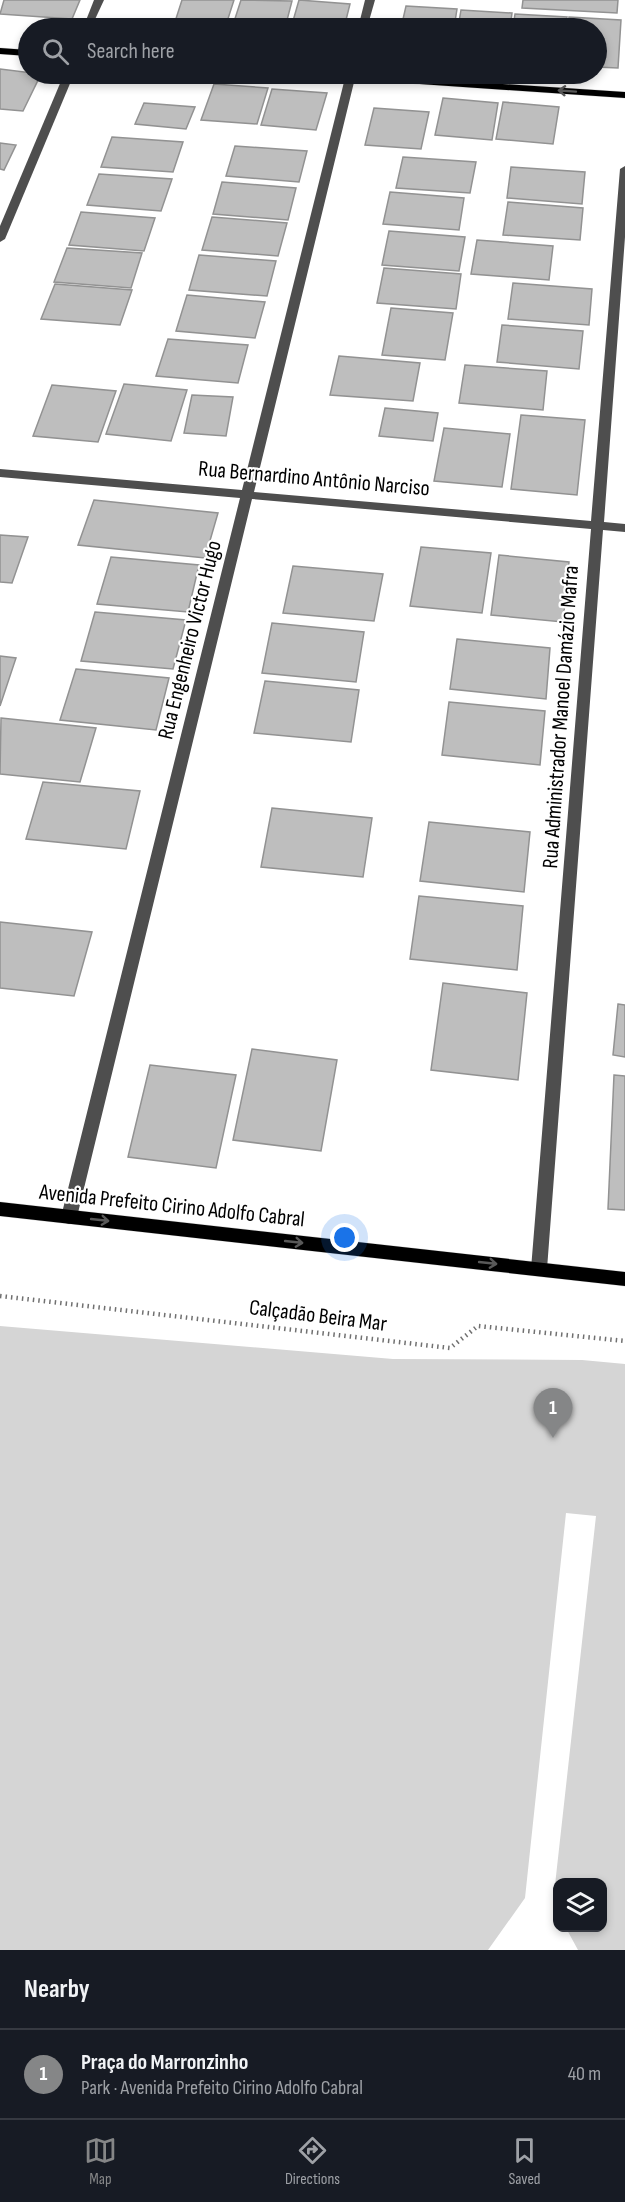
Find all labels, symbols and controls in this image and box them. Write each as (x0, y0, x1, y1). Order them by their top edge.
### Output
search box (18, 18, 607, 84)
icon: search (39, 35, 72, 68)
text: Search here (87, 38, 174, 65)
one-way arrow (557, 86, 577, 97)
street label: Rua Bernardino Antônio Narciso (197, 455, 431, 503)
street label: Rua Engenheiro Victor Hugo (152, 538, 228, 742)
street label: Rua Administrador Manoel Damázio Mafra (537, 565, 585, 869)
street label: Avenida Prefeito Cirino Adolfo Cabral (37, 1179, 306, 1233)
one-way arrow (89, 1215, 109, 1226)
your location (330, 1223, 359, 1252)
one-way arrow (283, 1236, 303, 1247)
one-way arrow (477, 1258, 497, 1269)
street label: Calçadão Beira Mar (248, 1294, 388, 1338)
pin: 1 (534, 1388, 572, 1438)
map controls (553, 1878, 607, 1932)
button: layers (553, 1878, 607, 1932)
text: Nearby (24, 1974, 90, 2005)
text: Praça do Marronzinho (81, 2049, 248, 2076)
text: 1 (40, 2062, 47, 2086)
text: 40 m (568, 2062, 601, 2086)
text: Park · Avenida Prefeito Cirino Adolfo Cabral (81, 2076, 363, 2100)
tab: Map (84, 2134, 117, 2189)
tab: Directions (285, 2134, 340, 2189)
tab: Saved (508, 2134, 541, 2189)

